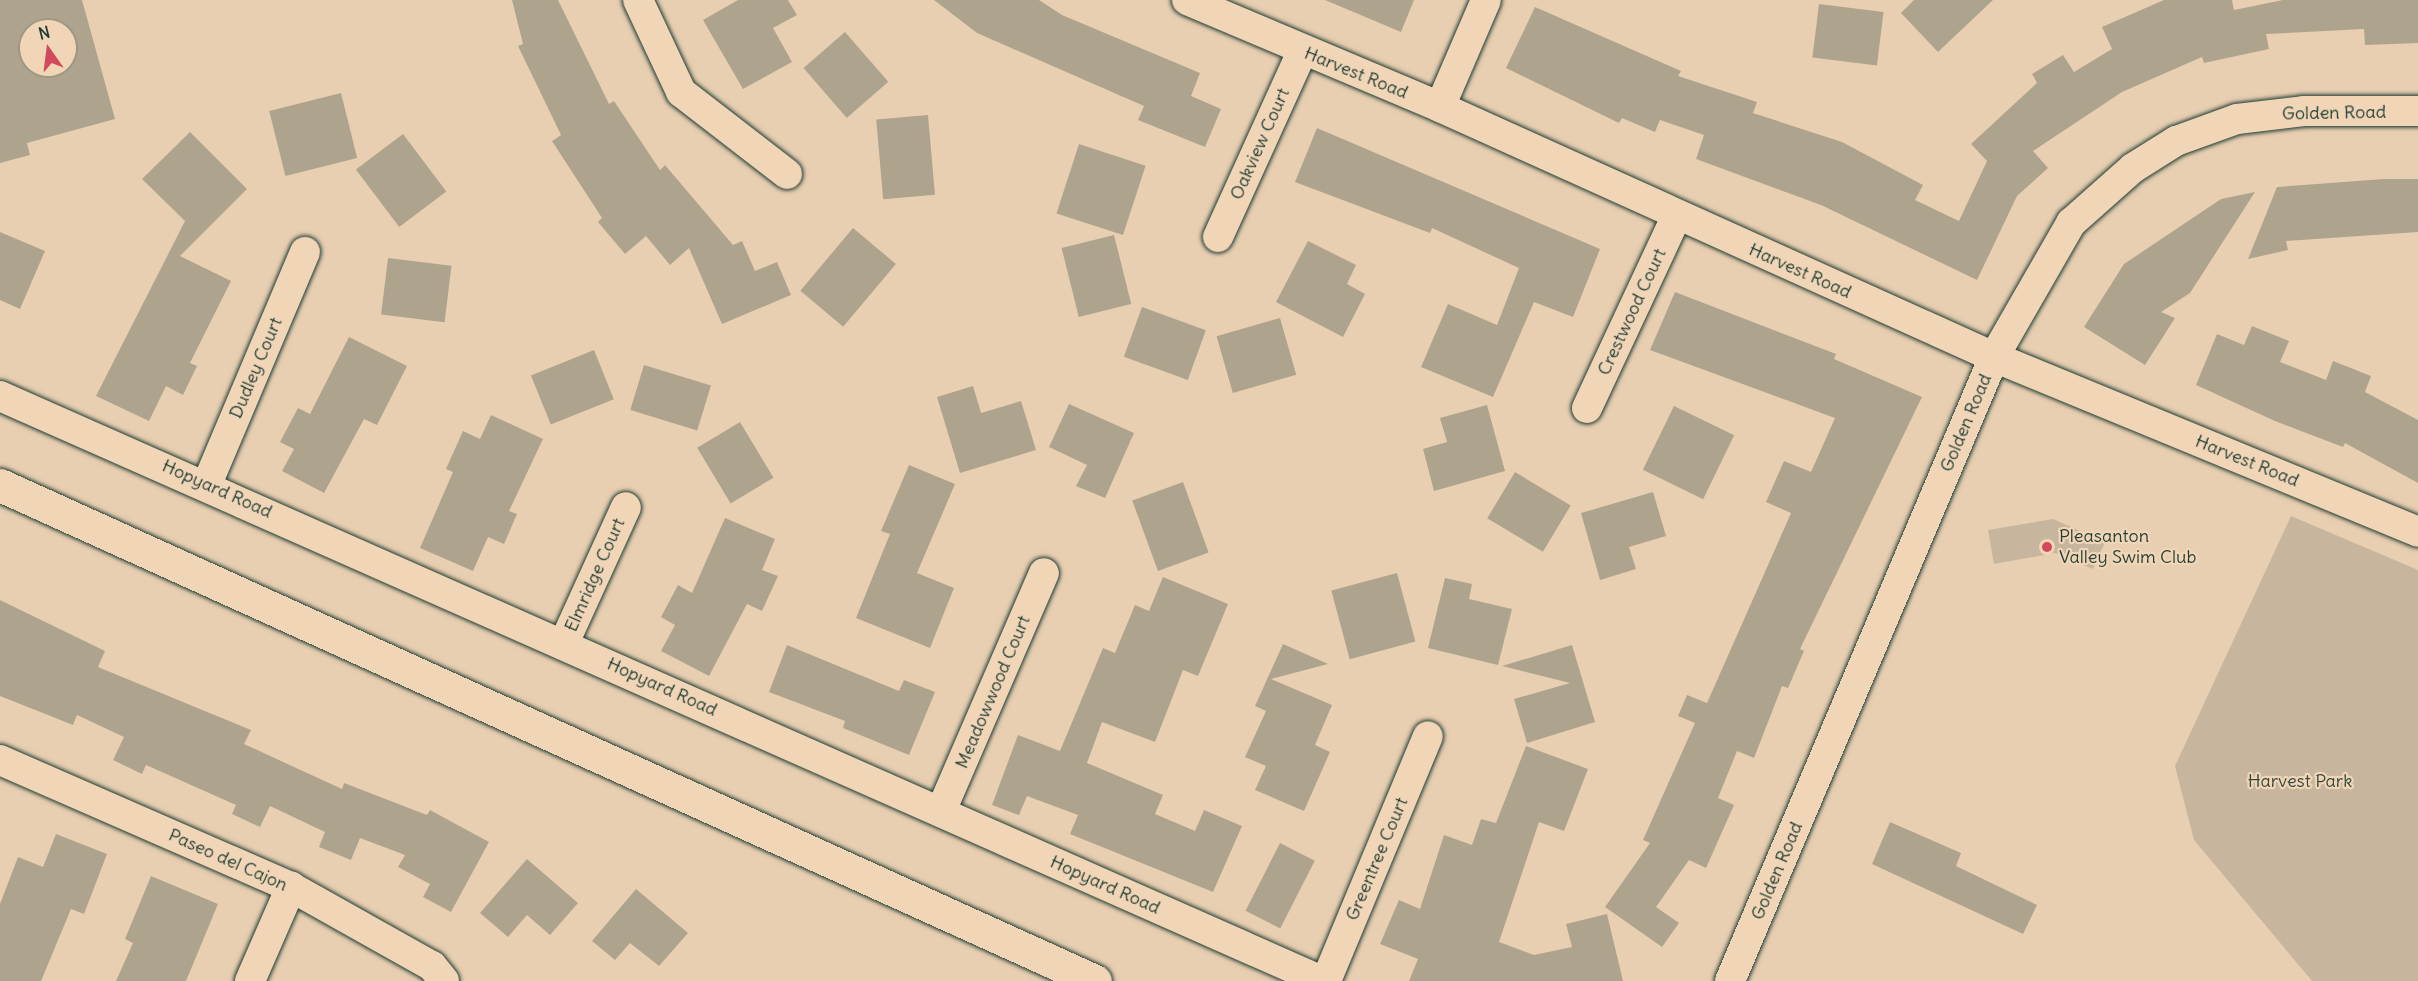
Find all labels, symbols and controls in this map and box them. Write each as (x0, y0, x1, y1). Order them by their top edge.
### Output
north arrow (18, 18, 78, 78)
text: N (36, 21, 52, 44)
street label: Harvest Road (1301, 42, 1411, 104)
street label: Oakview Court (1226, 85, 1294, 203)
street label: Golden Road (2282, 101, 2386, 125)
street label: Harvest Road (1745, 239, 1855, 303)
street label: Crestwood Court (1593, 245, 1671, 379)
street label: Dudley Court (225, 314, 287, 422)
street label: Golden Road (1936, 371, 1996, 475)
street label: Harvest Road (2192, 430, 2302, 492)
street label: Hopyard Road (159, 455, 275, 523)
street label: Elmridge Court (560, 515, 630, 635)
place label: Pleasanton Valley Swim Club (2059, 526, 2196, 568)
marker: Pleasanton Valley Swim Club (2040, 540, 2054, 554)
street label: Meadowwood Court (951, 612, 1035, 772)
street label: Hopyard Road (604, 653, 720, 721)
park label: Harvest Park (2248, 770, 2352, 792)
street label: Greentree Court (1341, 794, 1413, 924)
street label: Golden Road (1747, 819, 1807, 923)
street label: Paseo del Cajon (165, 824, 291, 896)
street label: Hopyard Road (1047, 851, 1163, 919)

